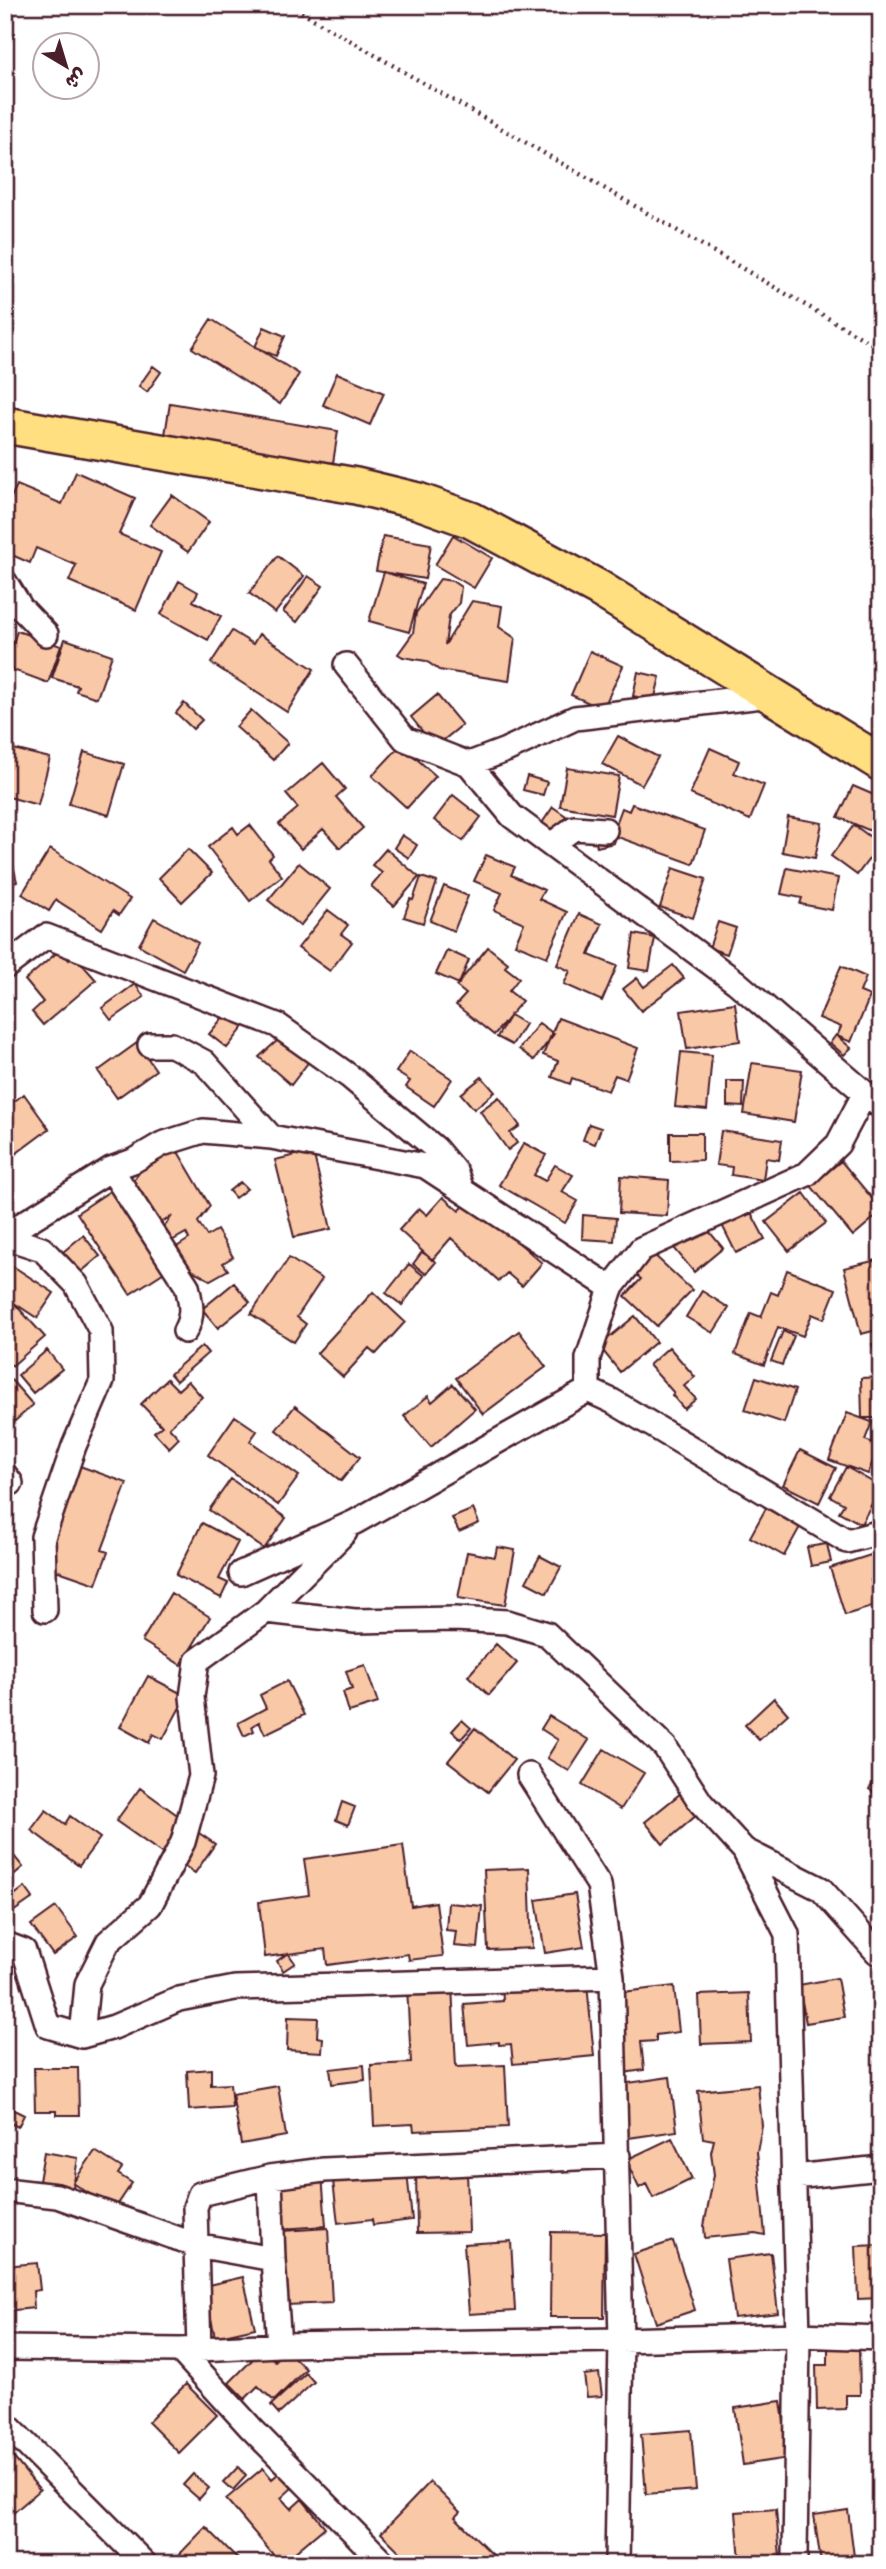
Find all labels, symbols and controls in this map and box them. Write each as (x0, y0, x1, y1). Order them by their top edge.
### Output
north arrow (32, 32, 102, 102)
text: ش (60, 63, 91, 95)

